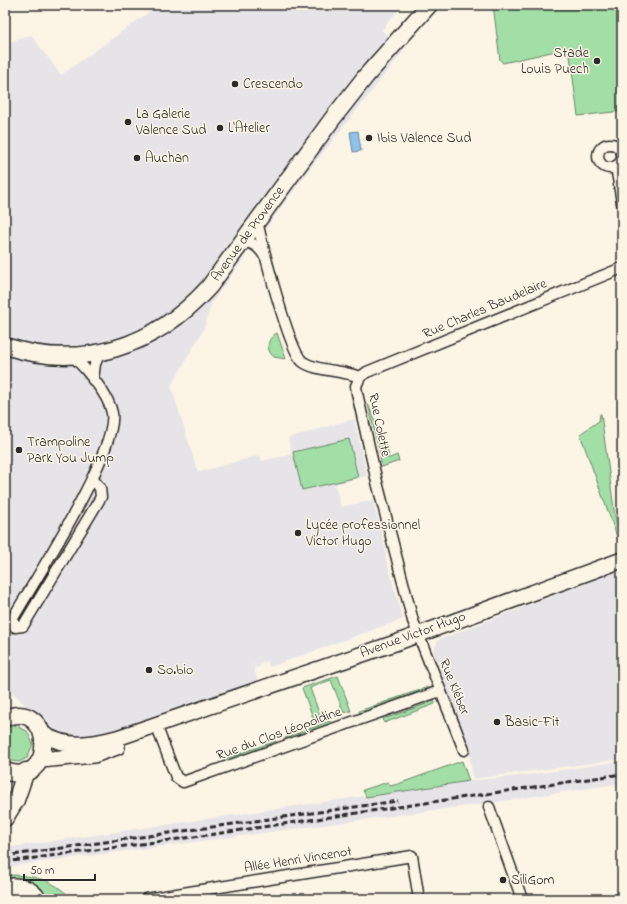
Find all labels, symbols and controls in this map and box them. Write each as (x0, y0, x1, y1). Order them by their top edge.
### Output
place label: Stade Louis Puech (521, 43, 590, 80)
marker: Stade Louis Puech (592, 56, 602, 66)
place label: Crescendo (243, 74, 303, 95)
marker: Crescendo (230, 79, 240, 89)
place label: La Galerie Valence Sud (135, 104, 207, 141)
marker: La Galerie Valence Sud (123, 117, 133, 127)
place label: L'Atelier (228, 118, 270, 139)
marker: L'Atelier (215, 123, 225, 133)
place label: Ibis Valence Sud (377, 128, 471, 149)
marker: Ibis Valence Sud (364, 133, 374, 143)
place label: Auchan (145, 148, 189, 169)
marker: Auchan (132, 153, 142, 163)
street label: Avenue de Provence (206, 181, 290, 286)
street label: Rue Charles Baudelaire (420, 273, 551, 345)
street label: Rue Colette (362, 391, 396, 459)
place label: Trampoline Park You Jump (27, 432, 114, 469)
marker: Trampoline Park You Jump (14, 445, 24, 455)
place label: Lycée professionnel Victor Hugo (305, 515, 420, 553)
marker: Lycée professionnel Victor Hugo (293, 528, 303, 538)
street label: Avenue Victor Hugo (357, 606, 469, 665)
street label: Rue Kléber (433, 656, 475, 719)
place label: So.bio (157, 660, 193, 681)
marker: So.bio (144, 665, 154, 675)
street label: Rue du Clos Léopoldine (213, 701, 345, 766)
place label: Basic-Fit (504, 712, 560, 733)
marker: Basic-Fit (492, 717, 502, 727)
street label: Allée Henri Vincenot (242, 841, 354, 879)
scale bar (24, 856, 95, 882)
text: 50 m (30, 862, 54, 880)
place label: SiliGom (511, 870, 554, 891)
marker: SiliGom (498, 875, 508, 885)

